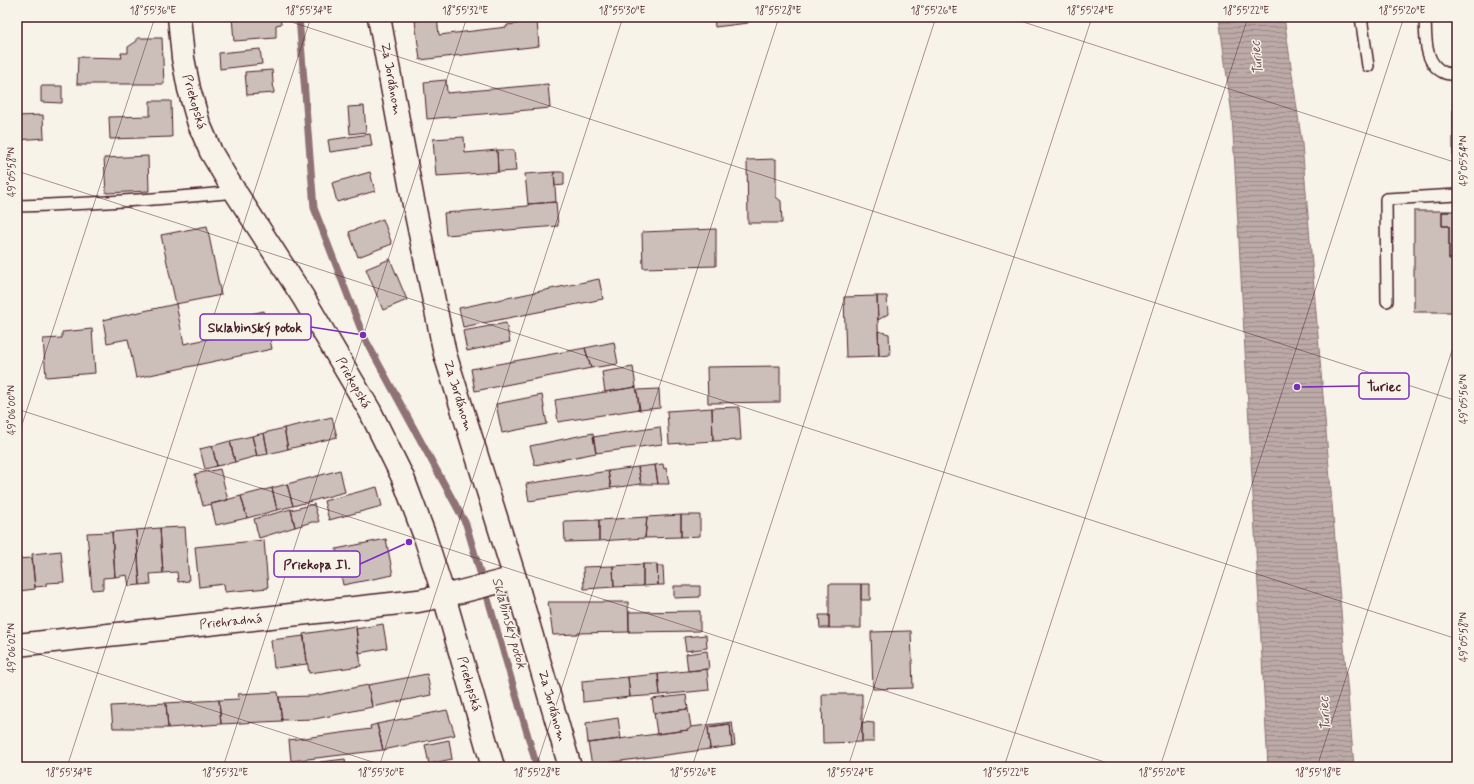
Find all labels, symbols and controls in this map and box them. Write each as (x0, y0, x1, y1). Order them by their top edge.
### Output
text: 18°55'36"E (130, 4, 176, 18)
text: 18°55'34"E (286, 4, 333, 18)
text: 18°55'32"E (442, 4, 488, 18)
text: 18°55'30"E (599, 4, 645, 18)
text: 18°55'28"E (755, 4, 801, 18)
text: 18°55'26"E (911, 4, 957, 18)
text: 18°55'24"E (1066, 4, 1114, 18)
text: 18°55'22"E (1223, 4, 1269, 18)
text: 18°55'20"E (1379, 4, 1426, 18)
water label: Turiec (1246, 39, 1268, 76)
street label: Za Jordánom (376, 41, 406, 117)
street label: Priekopská (178, 72, 210, 132)
text: 49°05'54"N (1457, 135, 1471, 186)
text: 49°05'58"N (5, 147, 19, 197)
callout: Sklabinský potok (200, 314, 311, 340)
text: Sklabinský potok (208, 319, 302, 337)
street label: Priekopská (331, 354, 375, 412)
street label: Za Jordánom (439, 358, 477, 434)
callout: Turiec (1359, 373, 1409, 399)
text: 49°05'56"N (1457, 374, 1471, 424)
text: Turiec (1367, 378, 1401, 396)
text: 49°06'00"N (5, 385, 19, 435)
callout: Priekopa II. (274, 551, 360, 577)
text: Priekopa II. (283, 556, 351, 574)
water label: Sklabinský potok (487, 575, 531, 671)
street label: Priehradná (198, 610, 264, 634)
text: 49°05'58"N (1457, 612, 1471, 662)
text: 49°06'02"N (5, 623, 19, 673)
street label: Priekopská (453, 654, 485, 714)
street label: Za Jordánom (534, 668, 570, 744)
water label: Turiec (1314, 695, 1335, 732)
text: 18°55'34"E (46, 766, 93, 780)
text: 18°55'32"E (202, 766, 248, 780)
text: 18°55'30"E (358, 766, 404, 780)
text: 18°55'28"E (514, 766, 560, 780)
text: 18°55'26"E (670, 766, 716, 780)
text: 18°55'24"E (826, 766, 874, 780)
text: 18°55'22"E (983, 766, 1029, 780)
text: 18°55'20"E (1139, 766, 1186, 780)
text: 18°55'18"E (1295, 766, 1341, 780)

